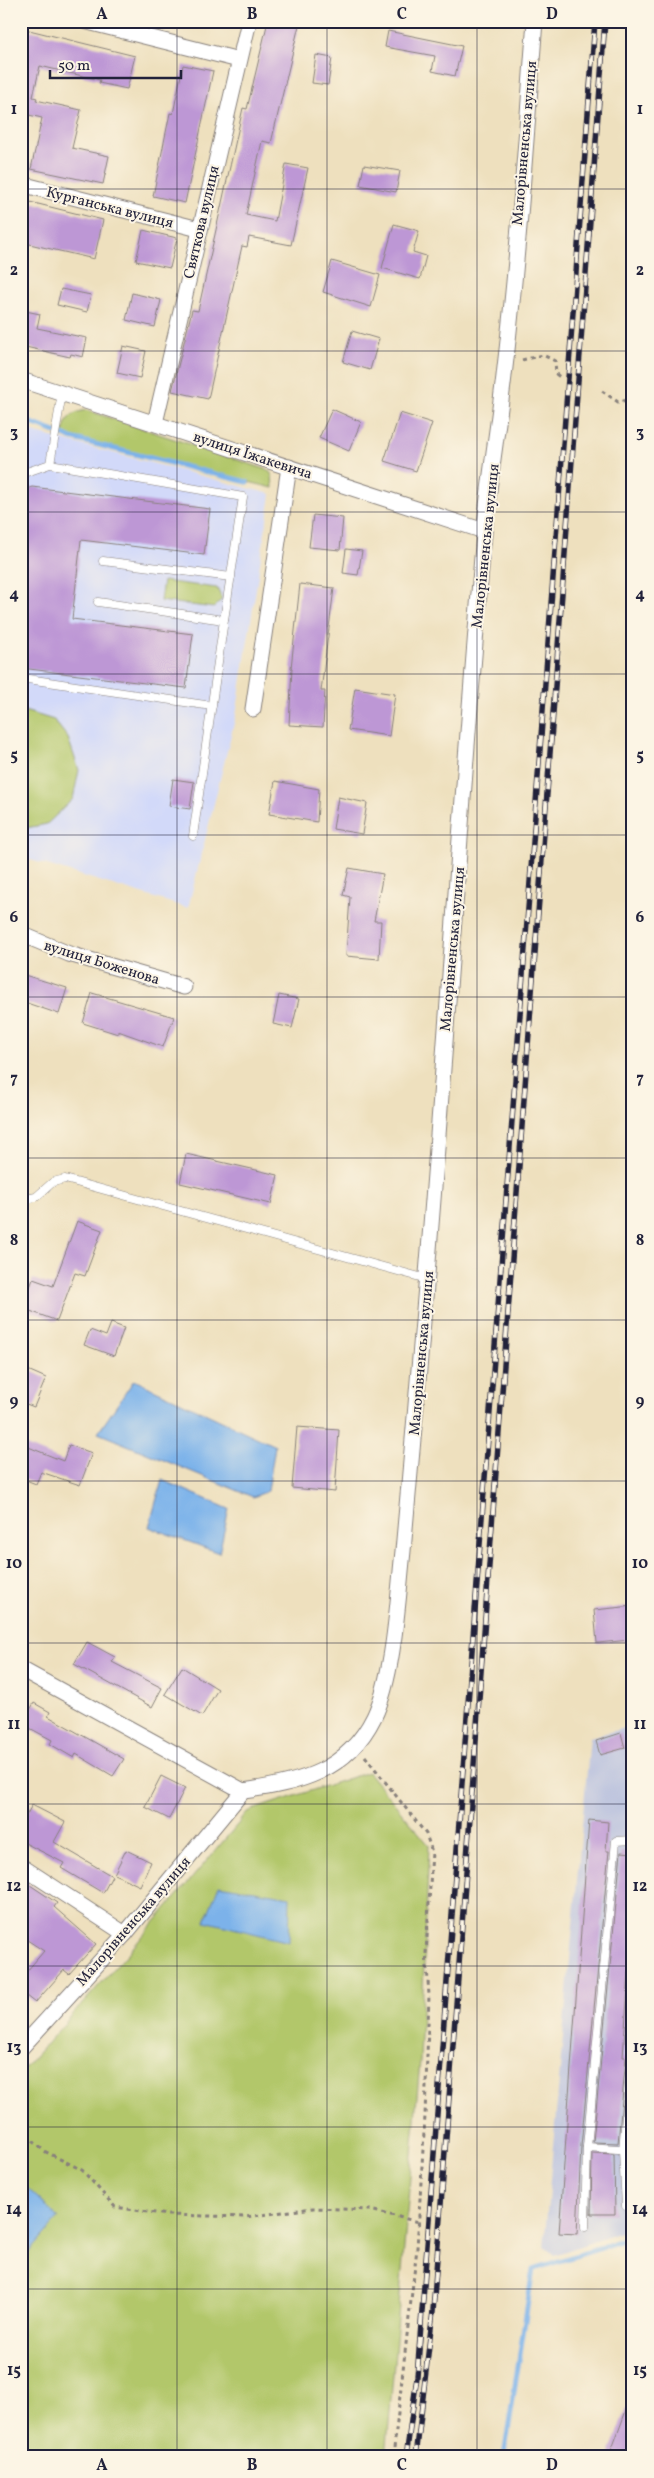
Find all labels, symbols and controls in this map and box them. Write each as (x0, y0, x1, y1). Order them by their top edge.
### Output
text: A (96, 4, 108, 26)
text: B (247, 4, 258, 26)
text: C (397, 4, 407, 26)
text: D (546, 4, 558, 26)
scale bar (50, 48, 181, 80)
text: 50 m (58, 56, 90, 77)
street label: Малорівненська вулиця (508, 60, 543, 226)
text: 1 (11, 99, 17, 121)
text: 1 (637, 99, 643, 121)
street label: Святкова вулиця (179, 164, 226, 281)
street label: Курганська вулиця (44, 182, 176, 234)
text: 2 (10, 260, 18, 282)
text: 2 (636, 260, 644, 282)
text: 3 (10, 422, 18, 444)
text: 3 (636, 422, 644, 444)
street label: вулиця Їжакевича (190, 427, 315, 486)
street label: Малорівненська вулиця (467, 463, 506, 629)
text: 4 (9, 584, 19, 606)
text: 4 (635, 584, 645, 606)
text: 5 (10, 745, 18, 767)
text: 5 (636, 745, 644, 767)
street label: Малорівненська вулиця (436, 866, 471, 1032)
text: 6 (10, 907, 19, 929)
text: 6 (636, 907, 645, 929)
street label: вулиця Боженова (41, 936, 162, 991)
text: 7 (10, 1068, 18, 1090)
text: 7 (636, 1068, 644, 1090)
text: 8 (10, 1230, 18, 1252)
text: 8 (636, 1230, 644, 1252)
street label: Малорівненська вулиця (405, 1270, 440, 1436)
text: 9 (10, 1391, 19, 1413)
text: 9 (636, 1391, 645, 1413)
text: 10 (6, 1553, 22, 1575)
text: 10 (632, 1553, 648, 1575)
text: 11 (8, 1714, 20, 1736)
text: 11 (634, 1714, 646, 1736)
street label: Малорівненська вулиця (72, 1853, 196, 1991)
text: 12 (7, 1876, 21, 1898)
text: 12 (633, 1876, 647, 1898)
text: 13 (7, 2037, 21, 2059)
text: 13 (633, 2037, 647, 2059)
text: 14 (6, 2199, 22, 2221)
text: 14 (632, 2199, 648, 2221)
text: 15 (7, 2360, 21, 2382)
text: 15 (633, 2360, 647, 2382)
text: A (96, 2455, 108, 2477)
text: B (247, 2455, 258, 2477)
text: C (397, 2455, 407, 2477)
text: D (546, 2455, 558, 2477)

